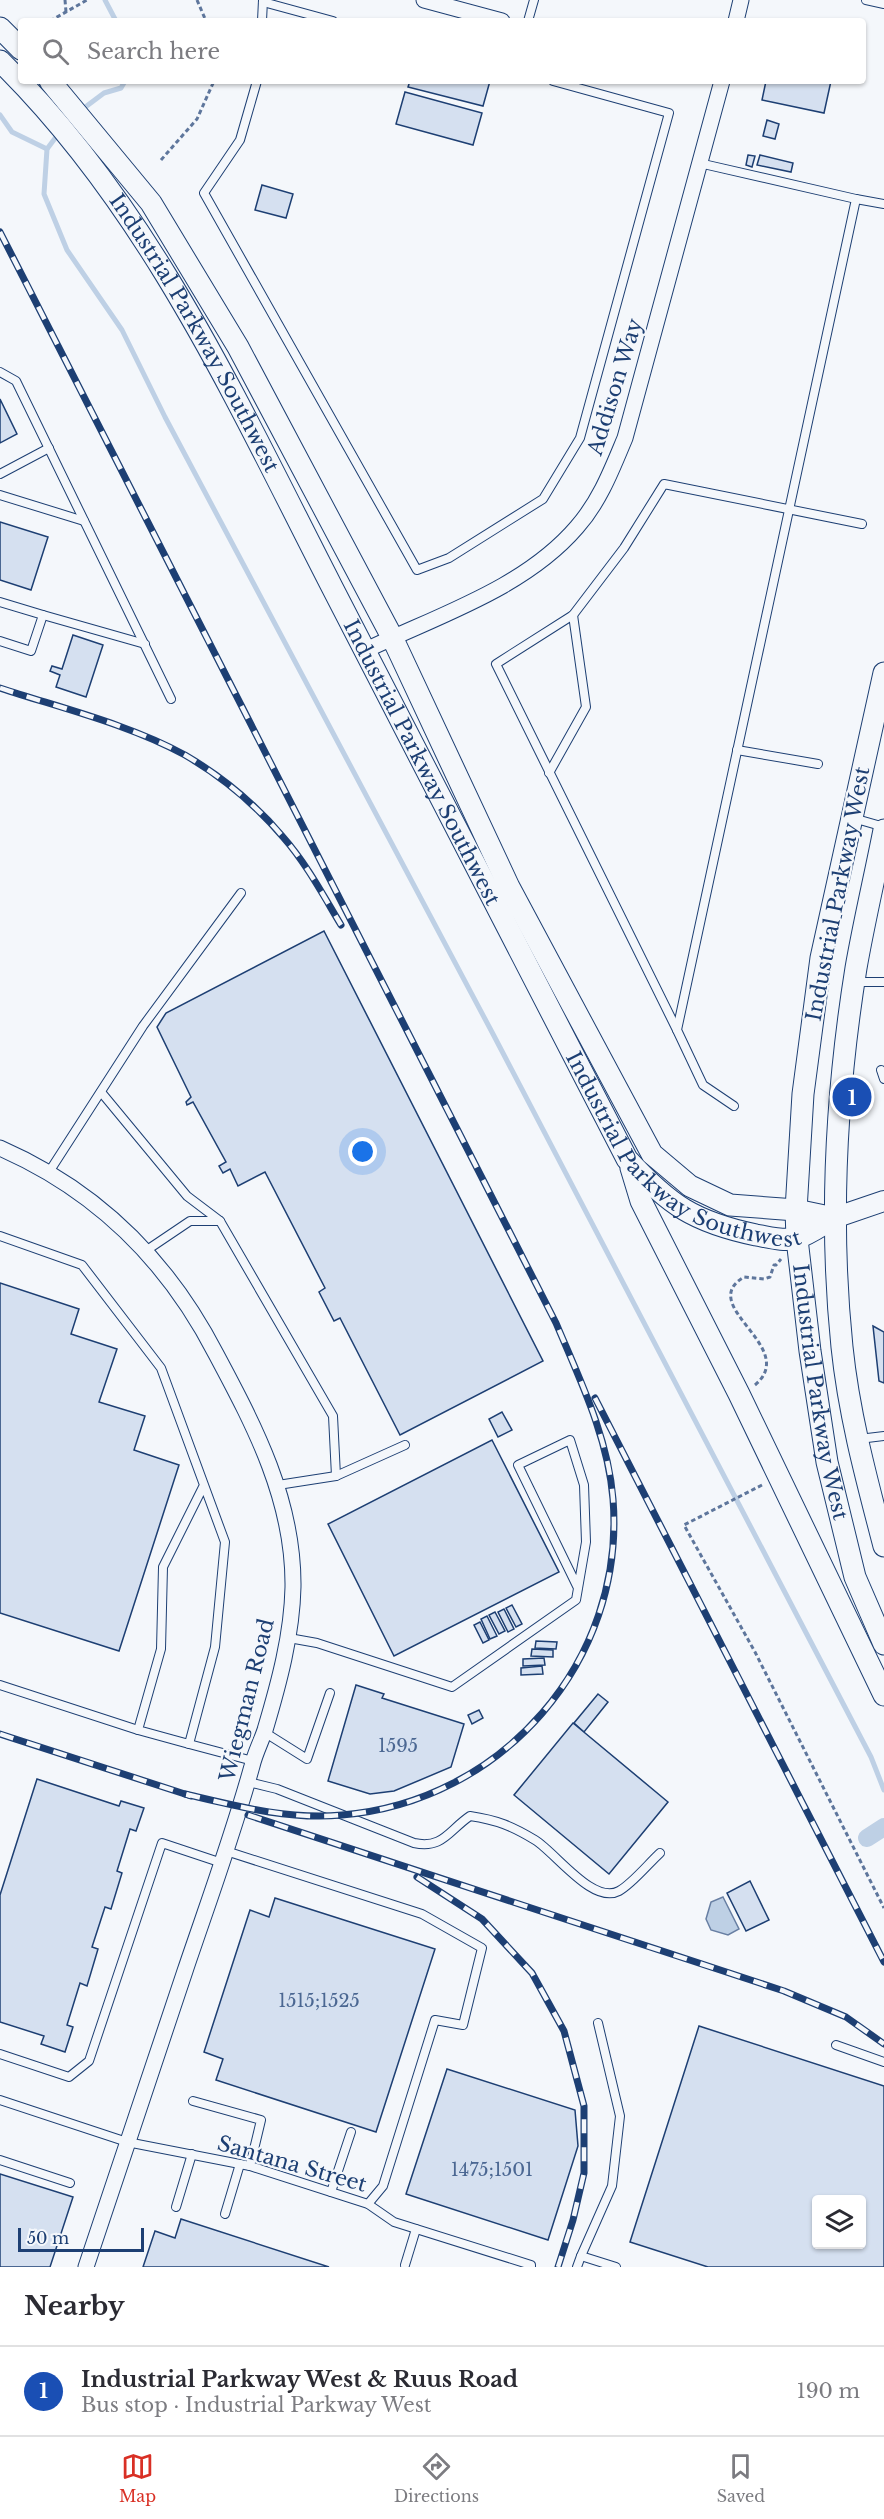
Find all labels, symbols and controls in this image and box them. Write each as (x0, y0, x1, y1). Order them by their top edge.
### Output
search box (18, 18, 866, 84)
icon: search (39, 35, 72, 68)
text: Search here (87, 38, 220, 65)
street label: Industrial Parkway Southwest (103, 189, 285, 477)
street label: Addison Way (582, 315, 648, 460)
street label: Industrial Parkway Southwest (338, 615, 506, 910)
street label: Industrial Parkway West (801, 764, 875, 1023)
street label: Industrial Parkway Southwest (560, 1047, 804, 1253)
pin: 1 (832, 1074, 872, 1120)
your location (348, 1137, 377, 1166)
street label: Industrial Parkway West (787, 1263, 854, 1523)
street label: Wiegman Road (214, 1616, 280, 1785)
house number: 1595 (378, 1735, 418, 1757)
house number: 1515;1525 (278, 1990, 360, 2012)
street label: Santana Street (214, 2130, 370, 2198)
house number: 1475;1501 (451, 2159, 533, 2181)
map controls (812, 2195, 866, 2249)
button: layers (812, 2195, 866, 2249)
scale bar (18, 2225, 144, 2252)
text: 50 m (27, 2228, 69, 2248)
text: Nearby (24, 2290, 125, 2322)
text: Industrial Parkway West & Ruus Road (81, 2366, 518, 2393)
text: 1 (39, 2379, 48, 2403)
text: 190 m (797, 2379, 860, 2403)
text: Bus stop · Industrial Parkway West (81, 2393, 431, 2417)
tab: Map (119, 2450, 156, 2506)
tab: Directions (394, 2450, 479, 2506)
tab: Saved (717, 2450, 765, 2506)

